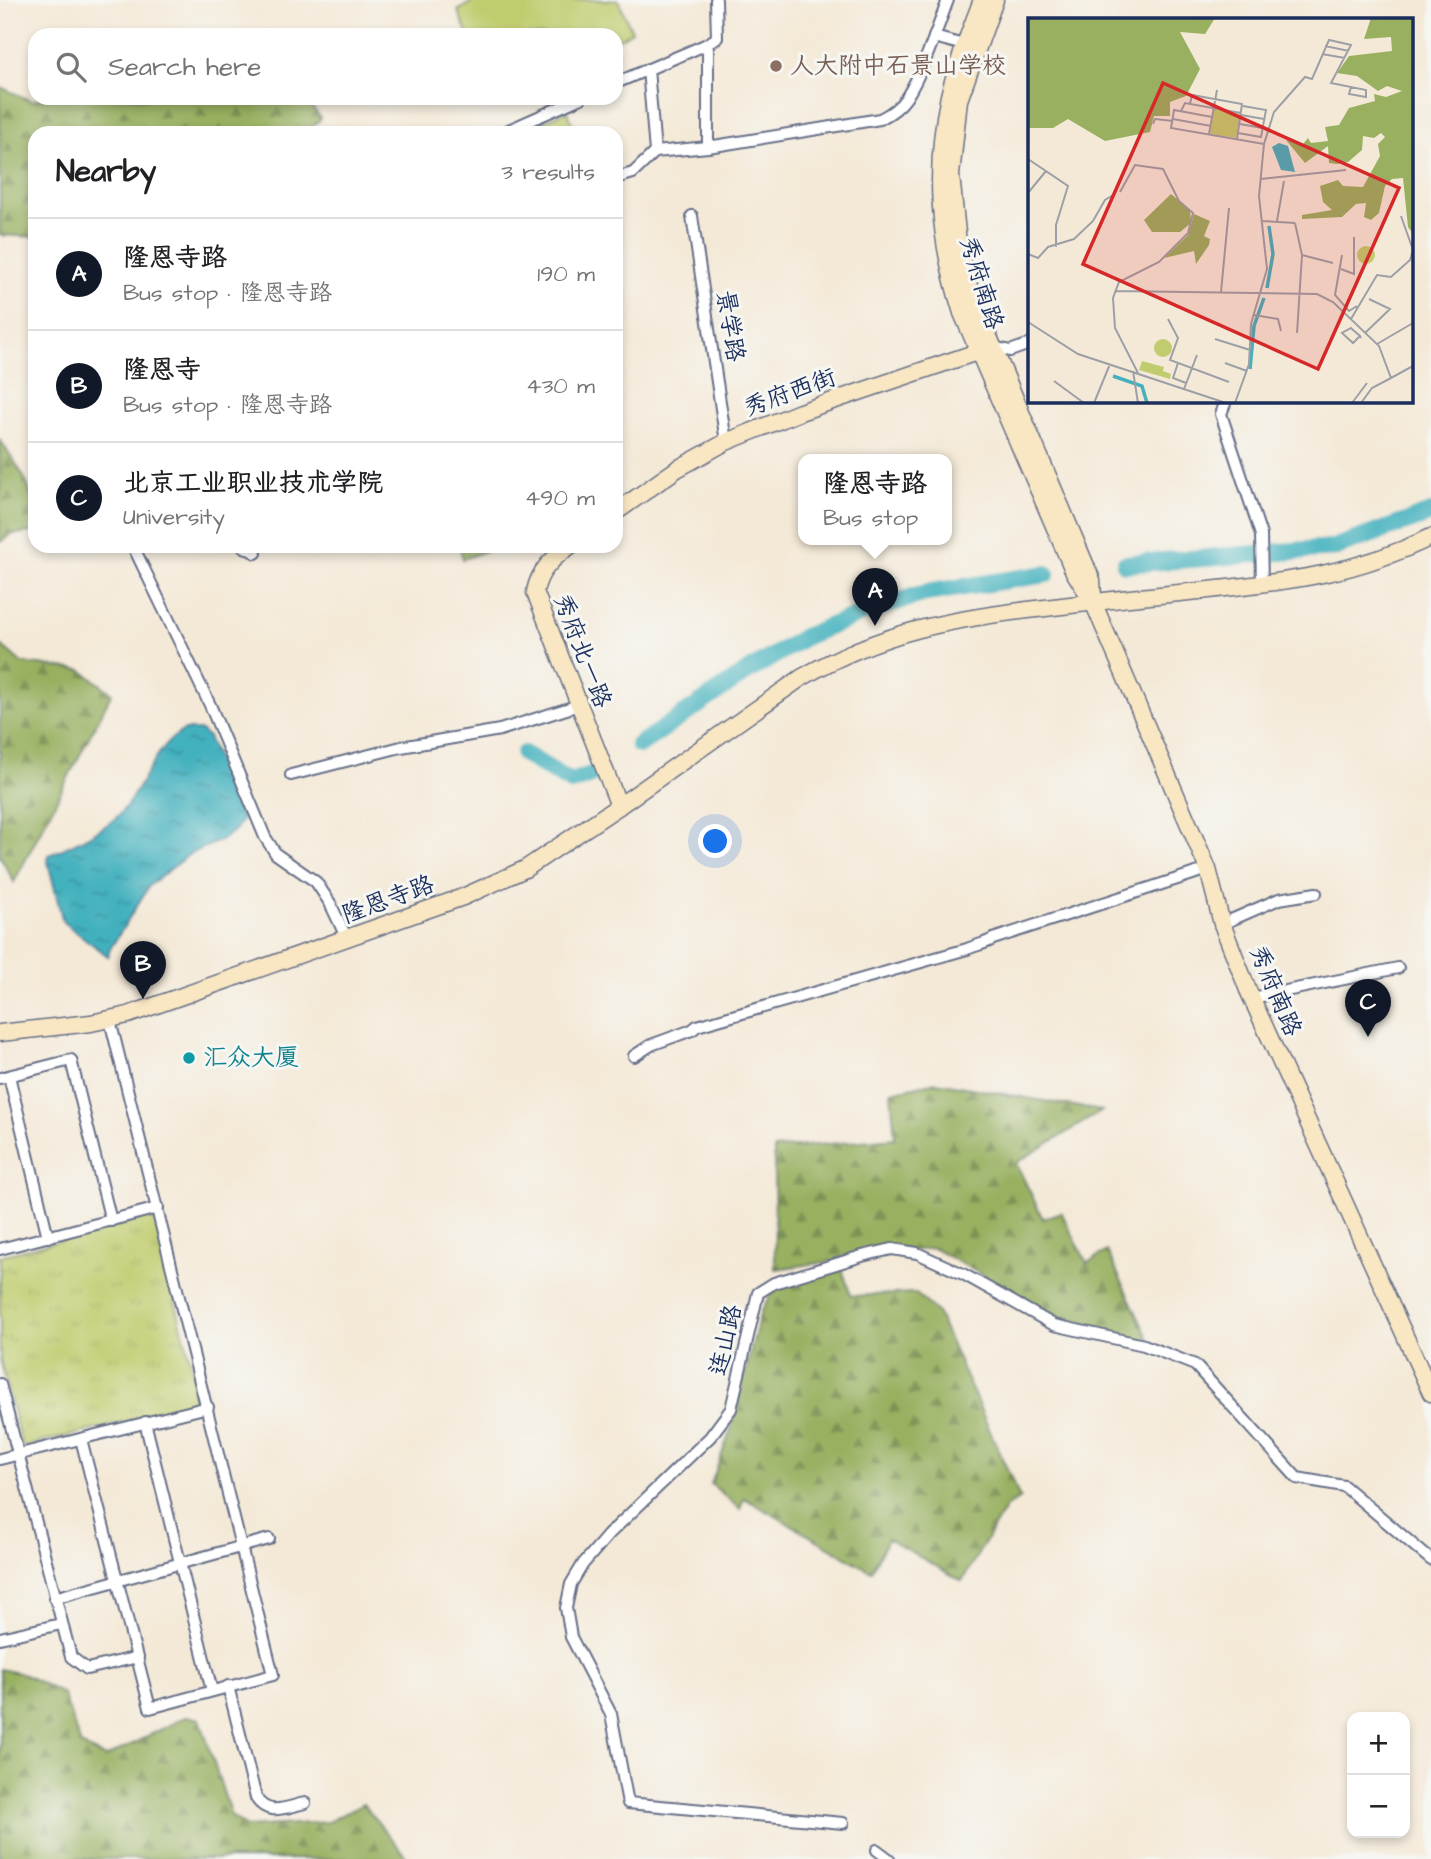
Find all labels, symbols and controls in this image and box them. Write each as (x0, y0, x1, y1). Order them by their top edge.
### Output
inset map (1028, 18, 1414, 402)
search box (28, 28, 623, 105)
icon: search (52, 48, 90, 86)
text: Search here (108, 49, 261, 85)
place label: 人大附中石景山学校 (790, 49, 1006, 83)
marker: 人大附中石景山学校 (768, 58, 784, 74)
text: Nearby (56, 151, 156, 193)
text: 3 results (501, 156, 595, 188)
street label: 秀府南路 (951, 232, 1011, 334)
text: 隆恩寺路 (123, 240, 227, 276)
text: A (72, 258, 86, 290)
text: 190 m (537, 258, 595, 290)
text: Bus stop · 隆恩寺路 (123, 277, 332, 309)
street label: 景学路 (708, 288, 752, 364)
text: 隆恩寺 (123, 352, 201, 388)
street label: 秀府西街 (739, 361, 841, 425)
text: B (71, 370, 87, 402)
text: 430 m (526, 370, 595, 402)
text: Bus stop · 隆恩寺路 (123, 389, 332, 421)
popup (798, 454, 952, 545)
text: 北京工业职业技术学院 (123, 465, 383, 501)
text: 隆恩寺路 (823, 466, 927, 502)
text: C (71, 482, 87, 514)
text: 490 m (525, 482, 595, 514)
text: University (123, 501, 225, 533)
text: Bus stop (823, 502, 918, 534)
pin: A (852, 568, 898, 626)
street label: 秀府北一路 (545, 589, 619, 713)
your location (698, 824, 732, 858)
street label: 隆恩寺路 (337, 868, 439, 932)
street label: 秀府南路 (1241, 940, 1309, 1042)
pin: B (120, 941, 166, 999)
pin: C (1345, 979, 1391, 1037)
place label: 汇众大厦 (203, 1041, 299, 1075)
marker: 汇众大厦 (181, 1050, 197, 1066)
street label: 连山路 (701, 1301, 751, 1379)
map controls (1347, 1712, 1410, 1838)
button: + (1347, 1712, 1410, 1775)
button: − (1347, 1775, 1410, 1838)

